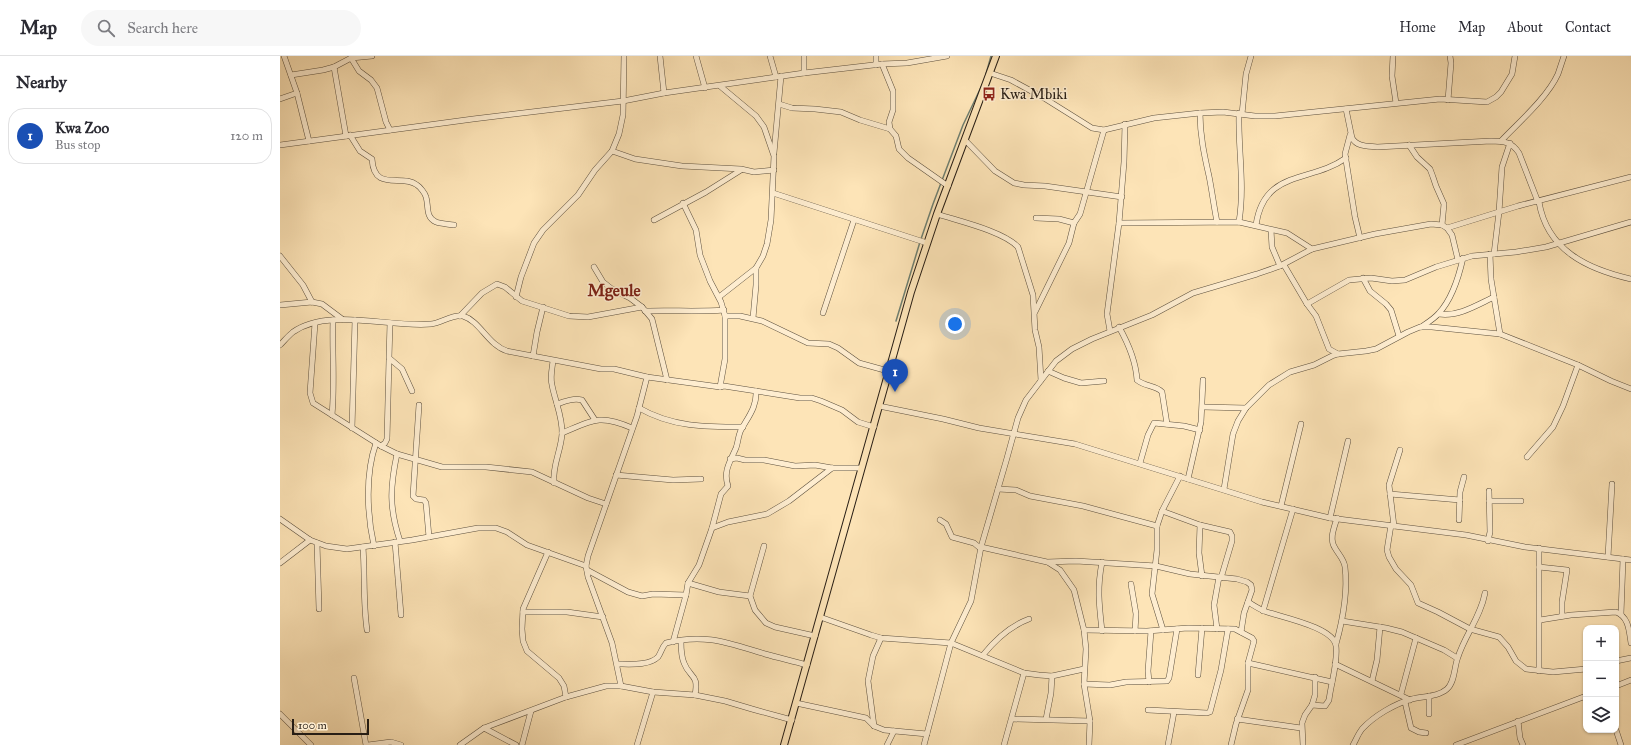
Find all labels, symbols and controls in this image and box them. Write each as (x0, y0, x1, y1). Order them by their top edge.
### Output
search box (81, 10, 361, 46)
text: Map (20, 16, 57, 39)
icon: search (95, 17, 117, 39)
text: Search here (127, 19, 198, 37)
text: Home (1399, 19, 1436, 36)
text: Map (1458, 19, 1485, 36)
text: About (1507, 19, 1543, 36)
text: Contact (1565, 19, 1611, 36)
text: Nearby (16, 72, 67, 93)
place label: Kwa Mbiki (1000, 85, 1067, 103)
bus stop icon: Kwa Mbiki (981, 86, 997, 102)
text: Kwa Zoo (55, 119, 109, 137)
text: 1 (27, 128, 33, 144)
text: 120 m (230, 128, 263, 144)
text: Bus stop (55, 137, 101, 153)
district label: Mgeule (587, 280, 641, 301)
your location (945, 314, 965, 334)
pin: 1 (882, 359, 908, 392)
map controls (1583, 625, 1619, 733)
button: + (1583, 625, 1619, 661)
button: − (1583, 661, 1619, 697)
button: layers (1583, 697, 1619, 733)
scale bar (292, 717, 369, 736)
text: 100 m (298, 719, 327, 732)

